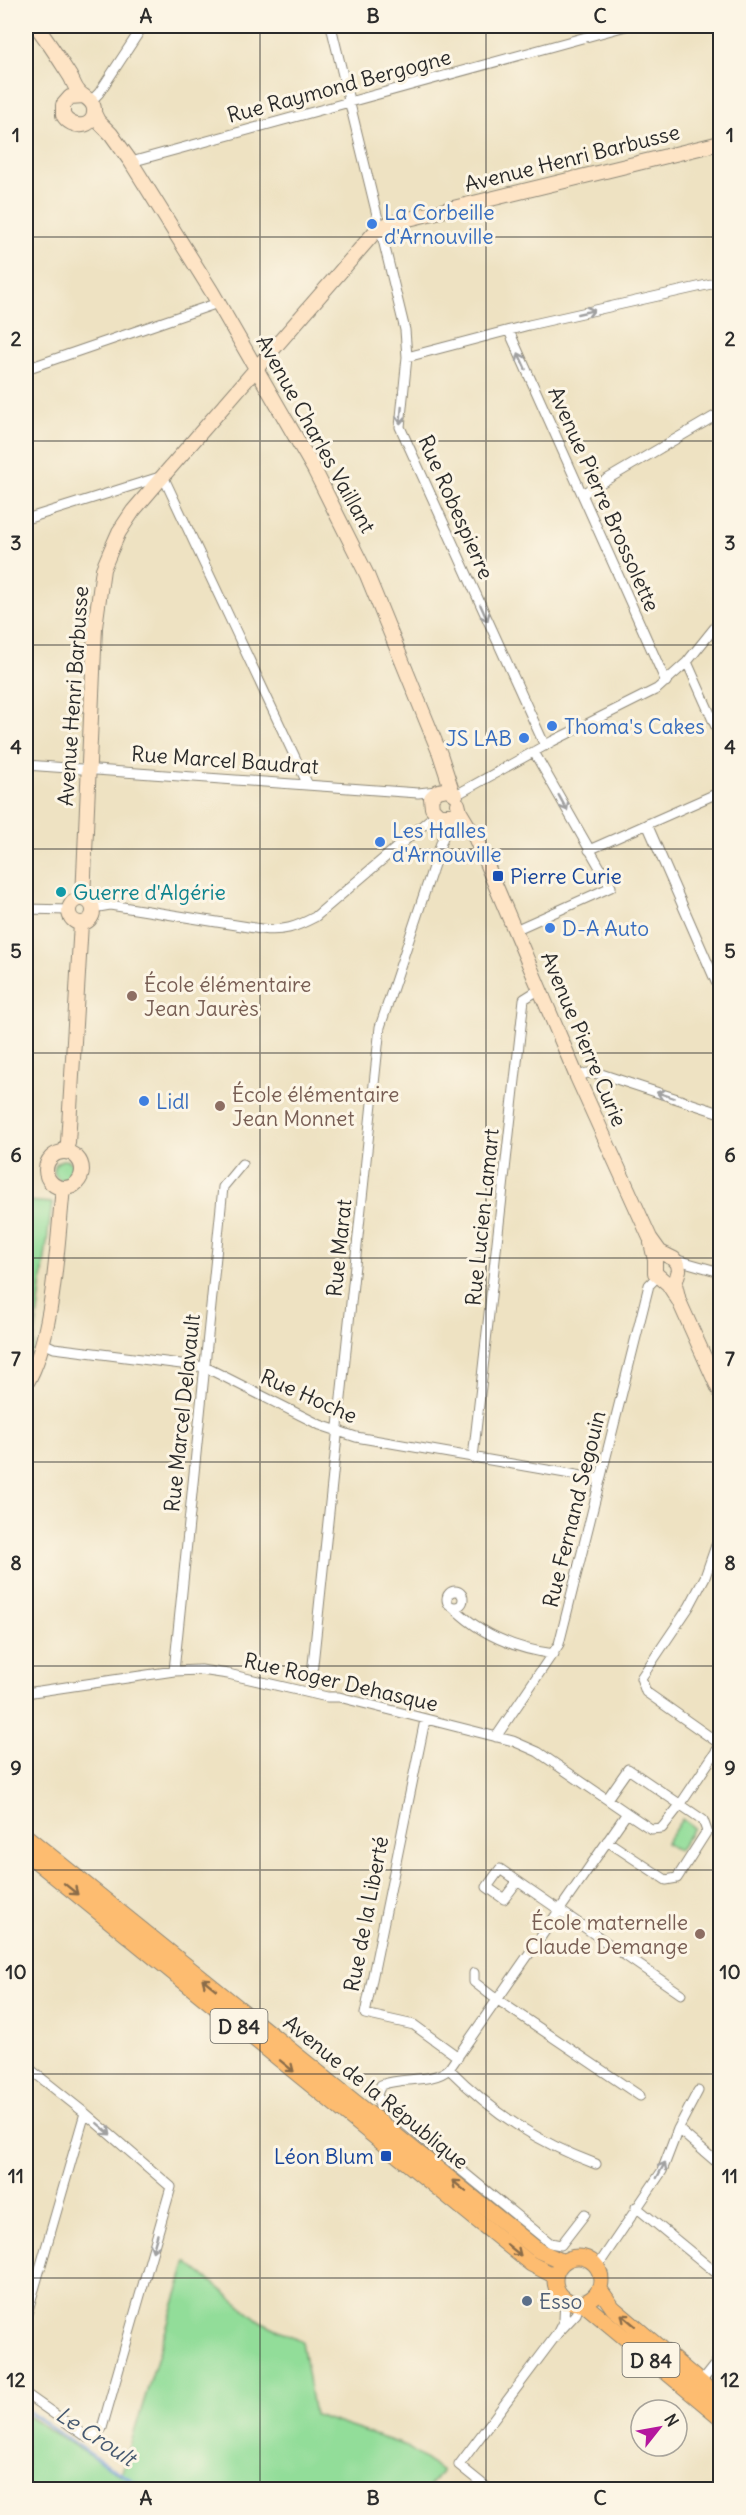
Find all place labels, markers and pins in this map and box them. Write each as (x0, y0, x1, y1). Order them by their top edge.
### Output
place label: La Corbeille d'Arnouville (384, 199, 495, 250)
marker: La Corbeille d'Arnouville (365, 217, 379, 231)
place label: Thoma's Cakes (564, 713, 705, 740)
marker: Thoma's Cakes (545, 719, 559, 733)
place label: JS LAB (446, 725, 512, 752)
marker: JS LAB (517, 731, 531, 745)
place label: Les Halles d'Arnouville (392, 817, 501, 868)
marker: Les Halles d'Arnouville (373, 835, 387, 849)
place label: Pierre Curie (510, 863, 622, 890)
marker: Pierre Curie (491, 869, 505, 883)
place label: Guerre d'Algérie (73, 879, 226, 906)
marker: Guerre d'Algérie (54, 885, 68, 899)
place label: D-A Auto (562, 915, 649, 942)
marker: D-A Auto (543, 921, 557, 935)
place label: École élémentaire Jean Jaurès (144, 971, 311, 1022)
marker: École élémentaire Jean Jaurès (125, 989, 139, 1003)
place label: École élémentaire Jean Monnet (232, 1081, 399, 1132)
place label: Lidl (156, 1088, 189, 1115)
marker: Lidl (137, 1094, 151, 1108)
marker: École élémentaire Jean Monnet (213, 1099, 227, 1113)
place label: École maternelle Claude Demange (525, 1909, 688, 1960)
marker: École maternelle Claude Demange (693, 1927, 707, 1941)
place label: Léon Blum (274, 2143, 374, 2170)
marker: Léon Blum (379, 2149, 393, 2163)
place label: Esso (539, 2288, 582, 2315)
marker: Esso (520, 2294, 534, 2308)

